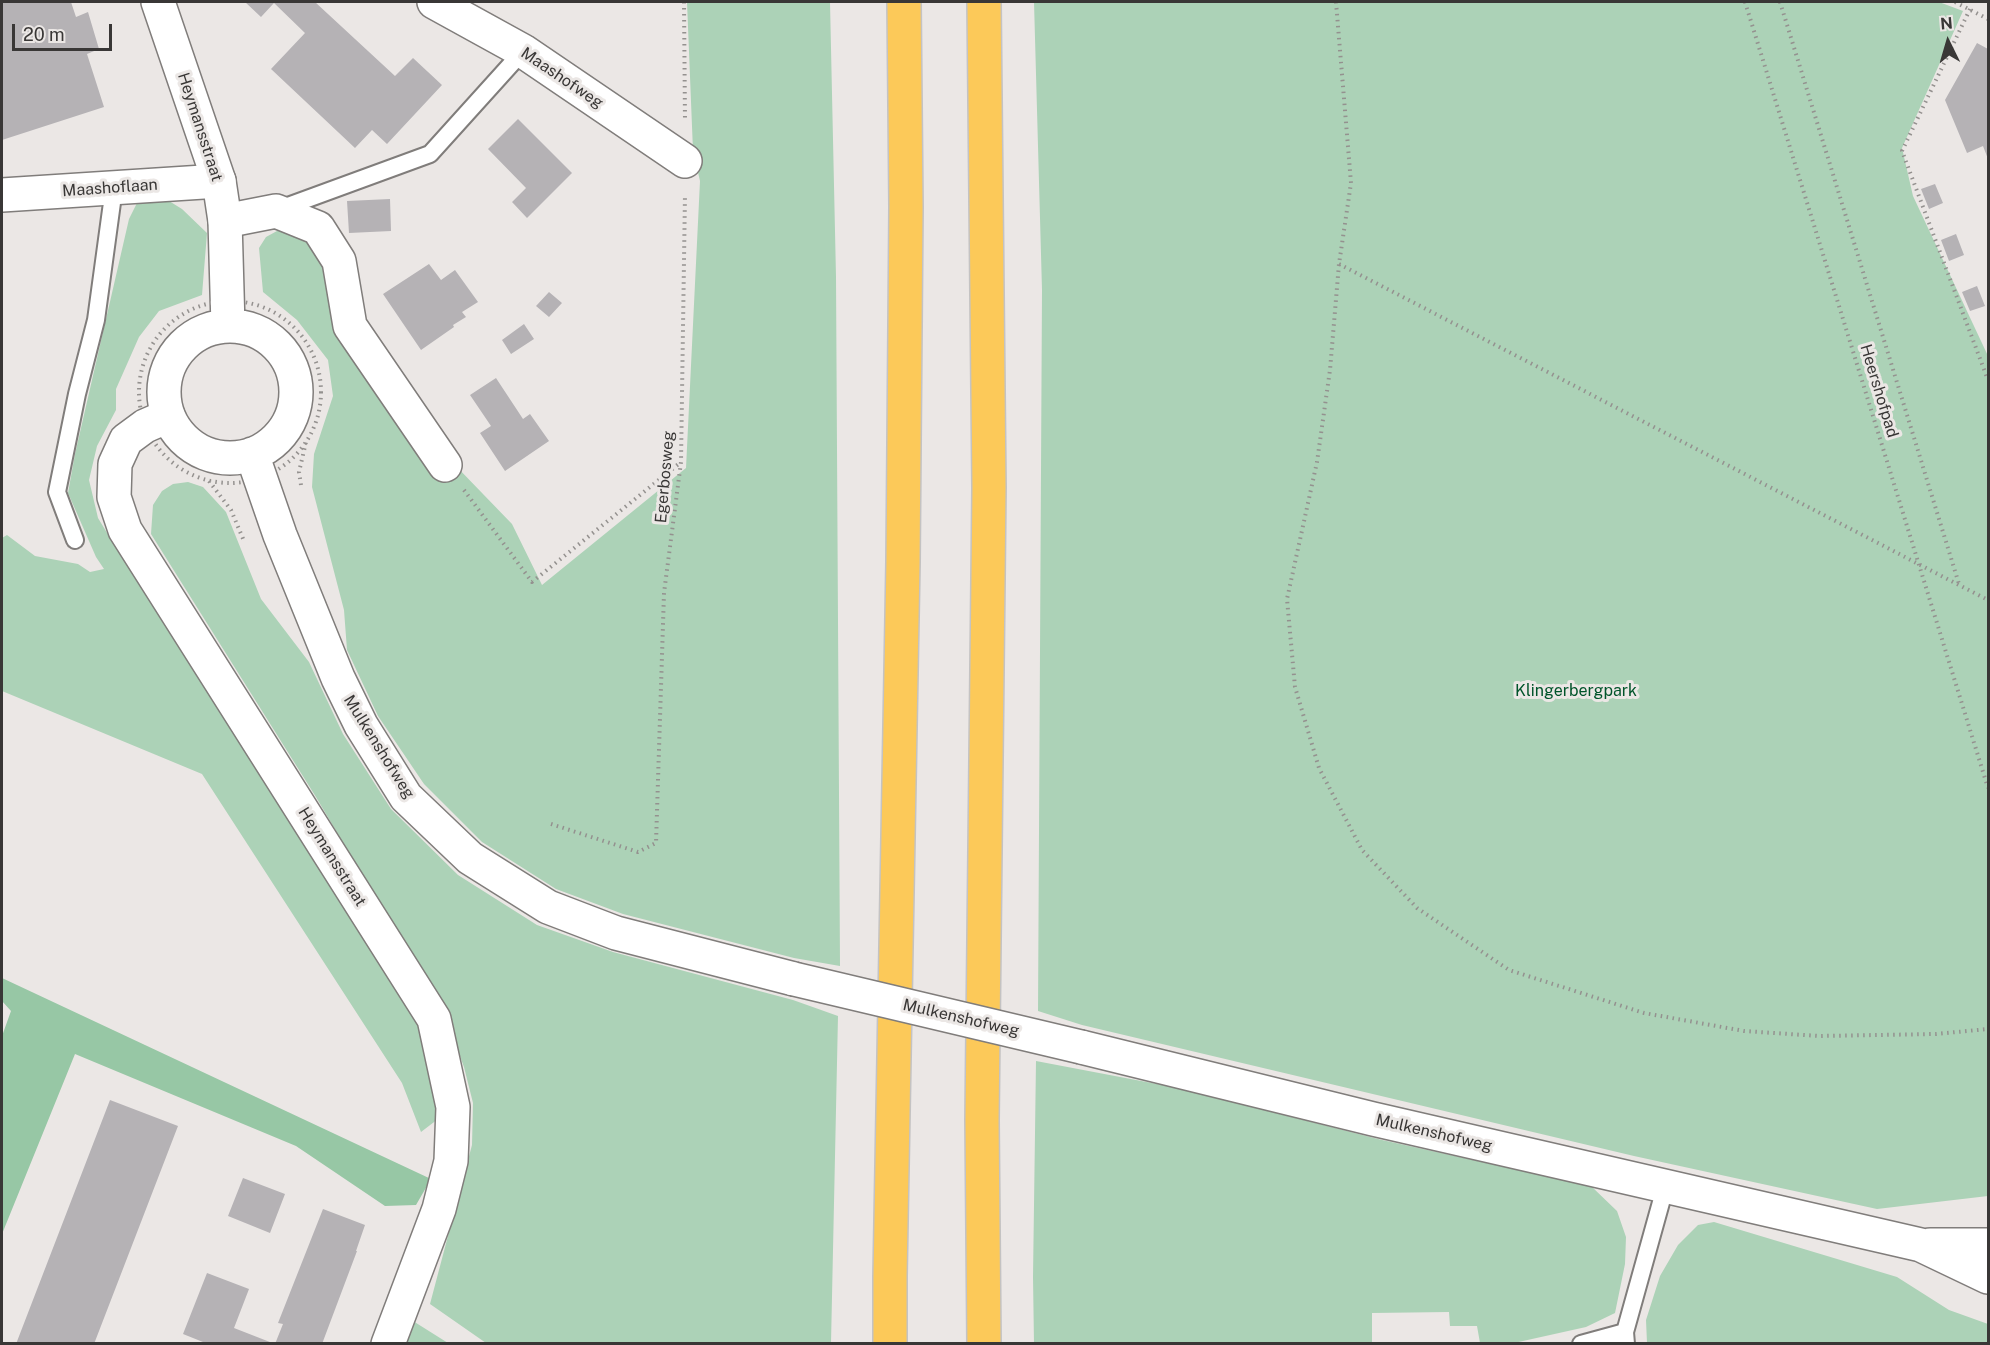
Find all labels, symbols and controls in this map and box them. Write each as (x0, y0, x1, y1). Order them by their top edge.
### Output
scale bar (15, 12, 116, 50)
north arrow (1918, 12, 1978, 72)
text: N (1939, 14, 1953, 34)
text: 20 m (23, 24, 65, 45)
street label: Maashofweg (517, 43, 607, 113)
street label: Heymansstraat (173, 70, 227, 184)
street label: Maashoflaan (62, 175, 158, 201)
street label: Heershofpad (1856, 342, 1902, 440)
street label: Egerbosweg (651, 430, 679, 524)
park label: Klingerbergpark (1515, 681, 1637, 701)
street label: Mulkenshofweg (339, 691, 419, 803)
street label: Heymansstraat (294, 804, 370, 910)
street label: Mulkenshofweg (901, 995, 1021, 1041)
street label: Mulkenshofweg (1374, 1110, 1494, 1156)

